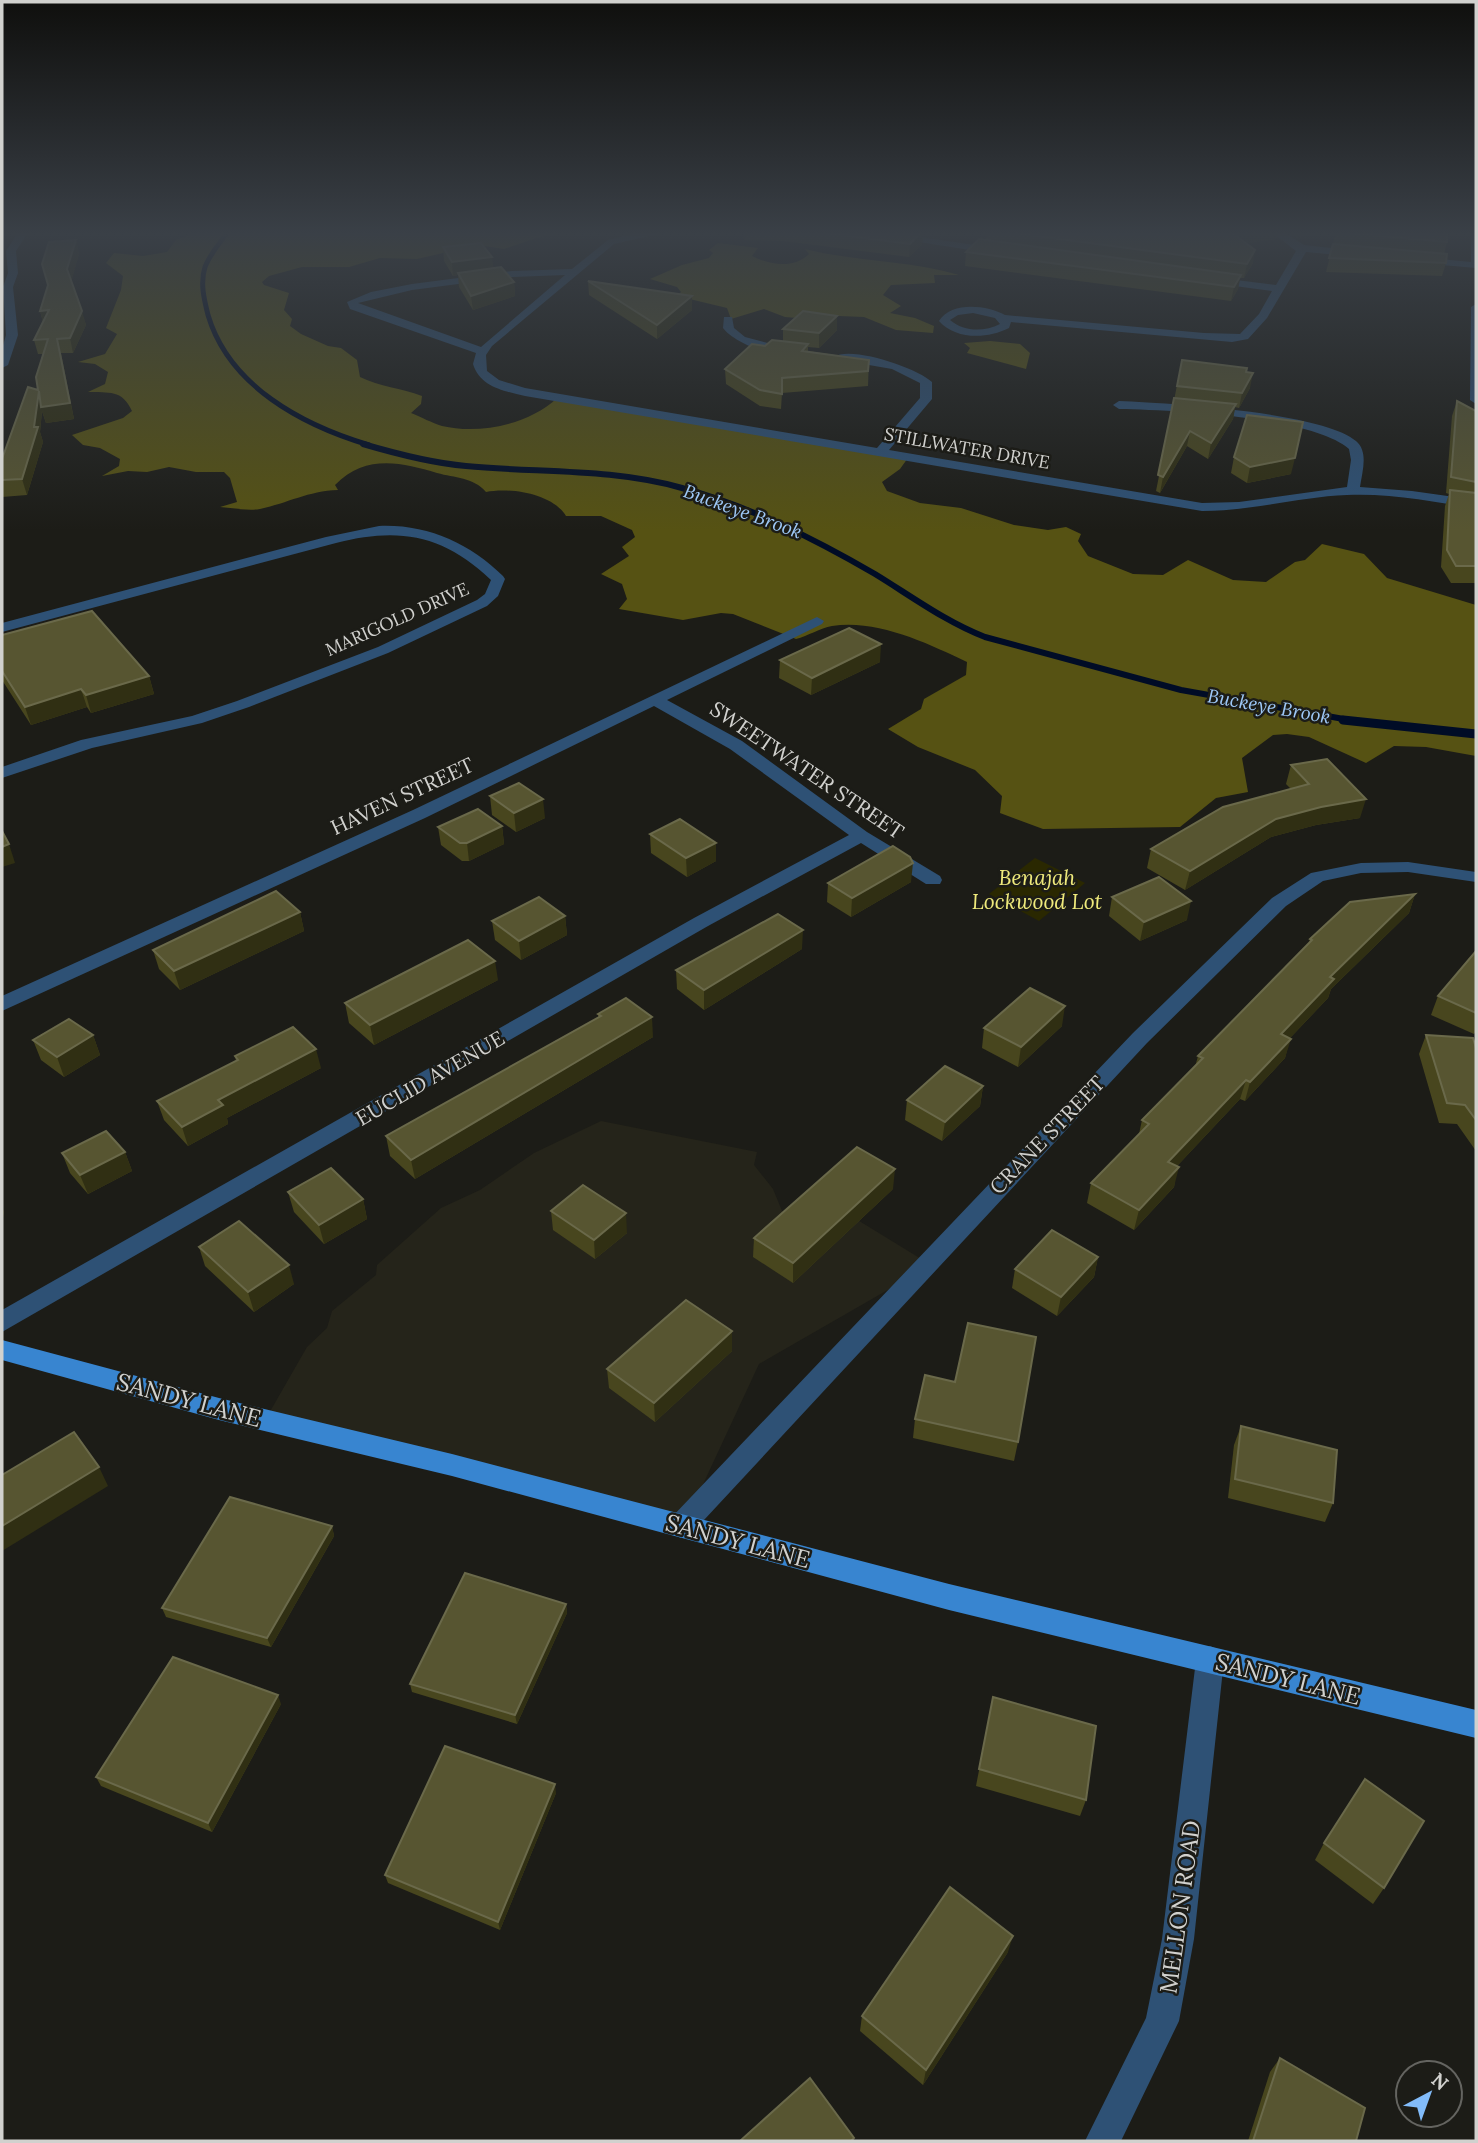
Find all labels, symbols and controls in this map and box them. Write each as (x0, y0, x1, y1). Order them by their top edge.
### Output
street label: STILLWATER DRIVE (882, 422, 1052, 474)
water label: Buckeye Brook (680, 478, 806, 544)
street label: MARIGOLD DRIVE (322, 577, 472, 661)
water label: Buckeye Brook (1206, 683, 1333, 729)
street label: SWEETWATER STREET (705, 695, 909, 845)
street label: HAVEN STREET (326, 751, 478, 841)
park label: Benajah Lockwood Lot (972, 864, 1103, 915)
street label: EUCLID AVENUE (351, 1024, 509, 1132)
street label: CRANE STREET (984, 1070, 1110, 1200)
street label: SANDY LANE (113, 1366, 265, 1434)
street label: SANDY LANE (662, 1507, 814, 1575)
street label: SANDY LANE (1212, 1646, 1364, 1712)
street label: MELLON ROAD (1153, 1818, 1207, 1996)
north arrow (1394, 2059, 1464, 2129)
text: N (1427, 2067, 1454, 2095)

